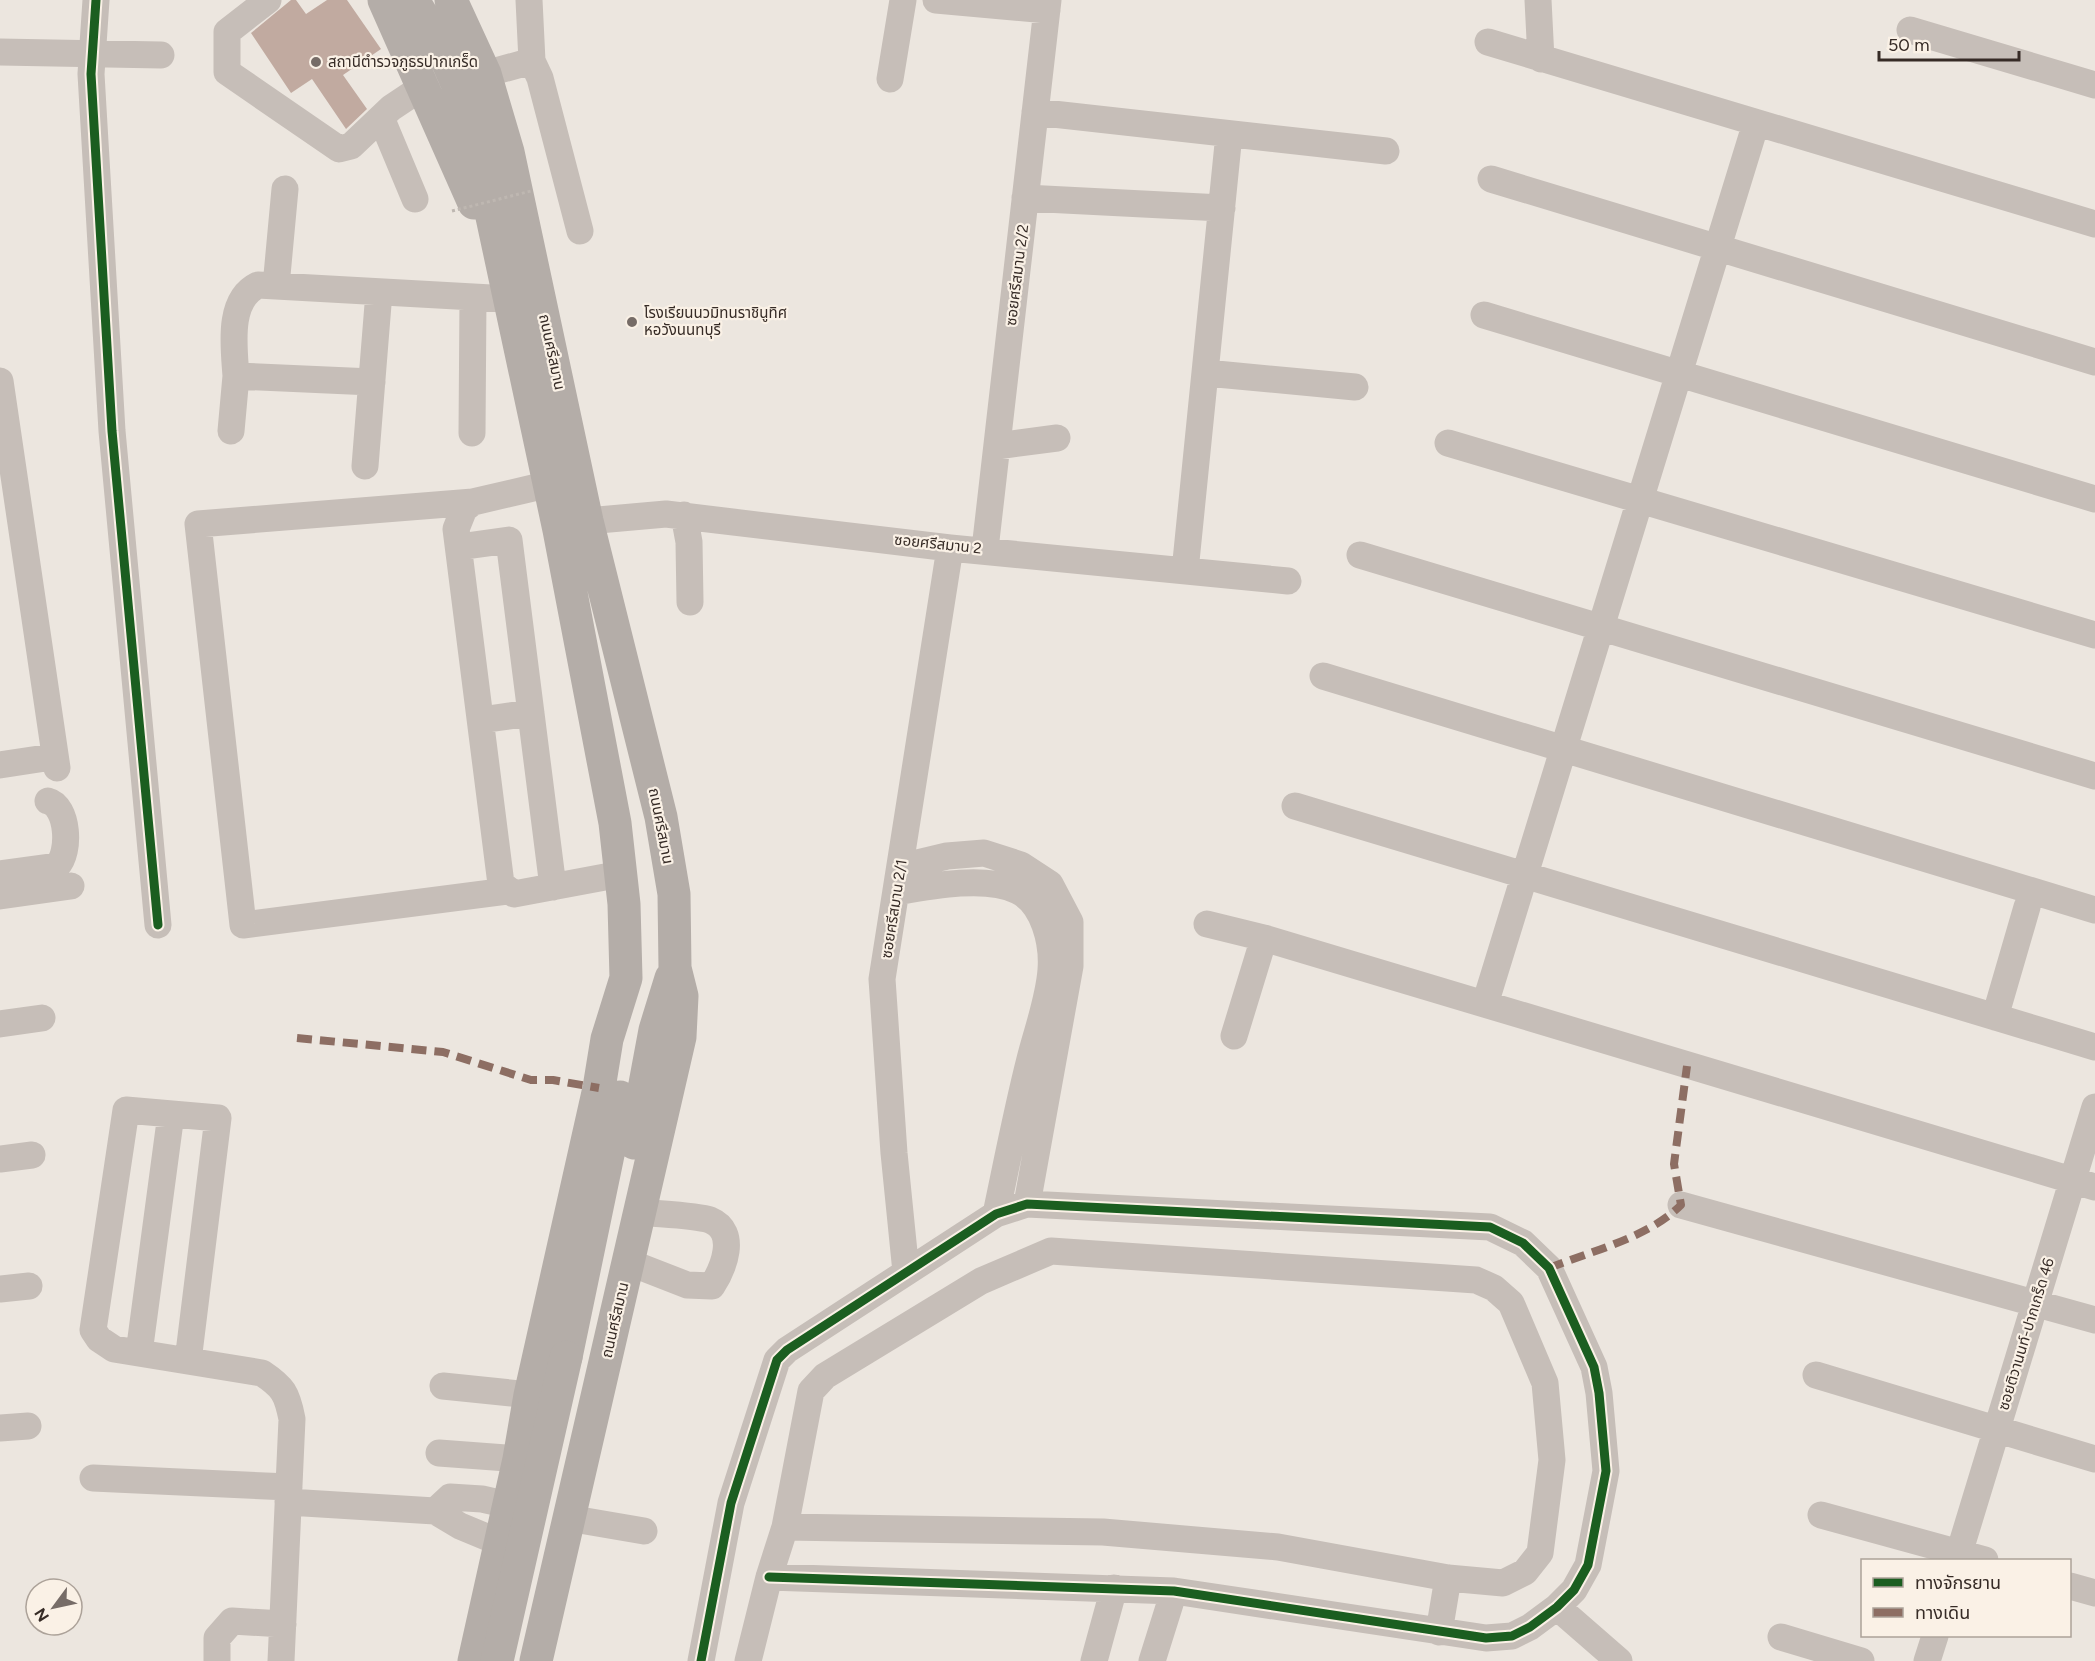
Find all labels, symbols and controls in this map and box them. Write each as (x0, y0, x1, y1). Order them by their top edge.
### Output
scale bar (1879, 24, 2018, 62)
text: 50 m (1888, 34, 1930, 56)
place label: สถานีตำรวจภูธรปากเกร็ด (328, 53, 478, 71)
marker: สถานีตำรวจภูธรปากเกร็ด (309, 55, 323, 69)
street label: ซอยศรีสมาน 2/2 (1002, 223, 1032, 327)
place label: โรงเรียนนวมิทนราชินูทิศ หอวังนนทบุรี (644, 304, 787, 339)
street label: ถนนศรีสมาน (535, 312, 569, 392)
marker: โรงเรียนนวมิทนราชินูทิศ หอวังนนทบุรี (625, 315, 639, 329)
street label: ซอยศรีสมาน 2 (893, 530, 983, 558)
street label: ถนนศรีสมาน (645, 786, 677, 866)
street label: ซอยศรีสมาน 2/1 (877, 858, 911, 960)
street label: ซอยติวานนท์-ปากเกร็ด 46 (1994, 1255, 2058, 1412)
street label: ถนนศรีสมาน (598, 1280, 632, 1360)
legend (1861, 1559, 2071, 1637)
text: ทางจักรยาน (1915, 1572, 2001, 1594)
north arrow (24, 1577, 84, 1637)
text: ทางเดิน (1915, 1602, 1970, 1624)
text: N (31, 1605, 53, 1625)

